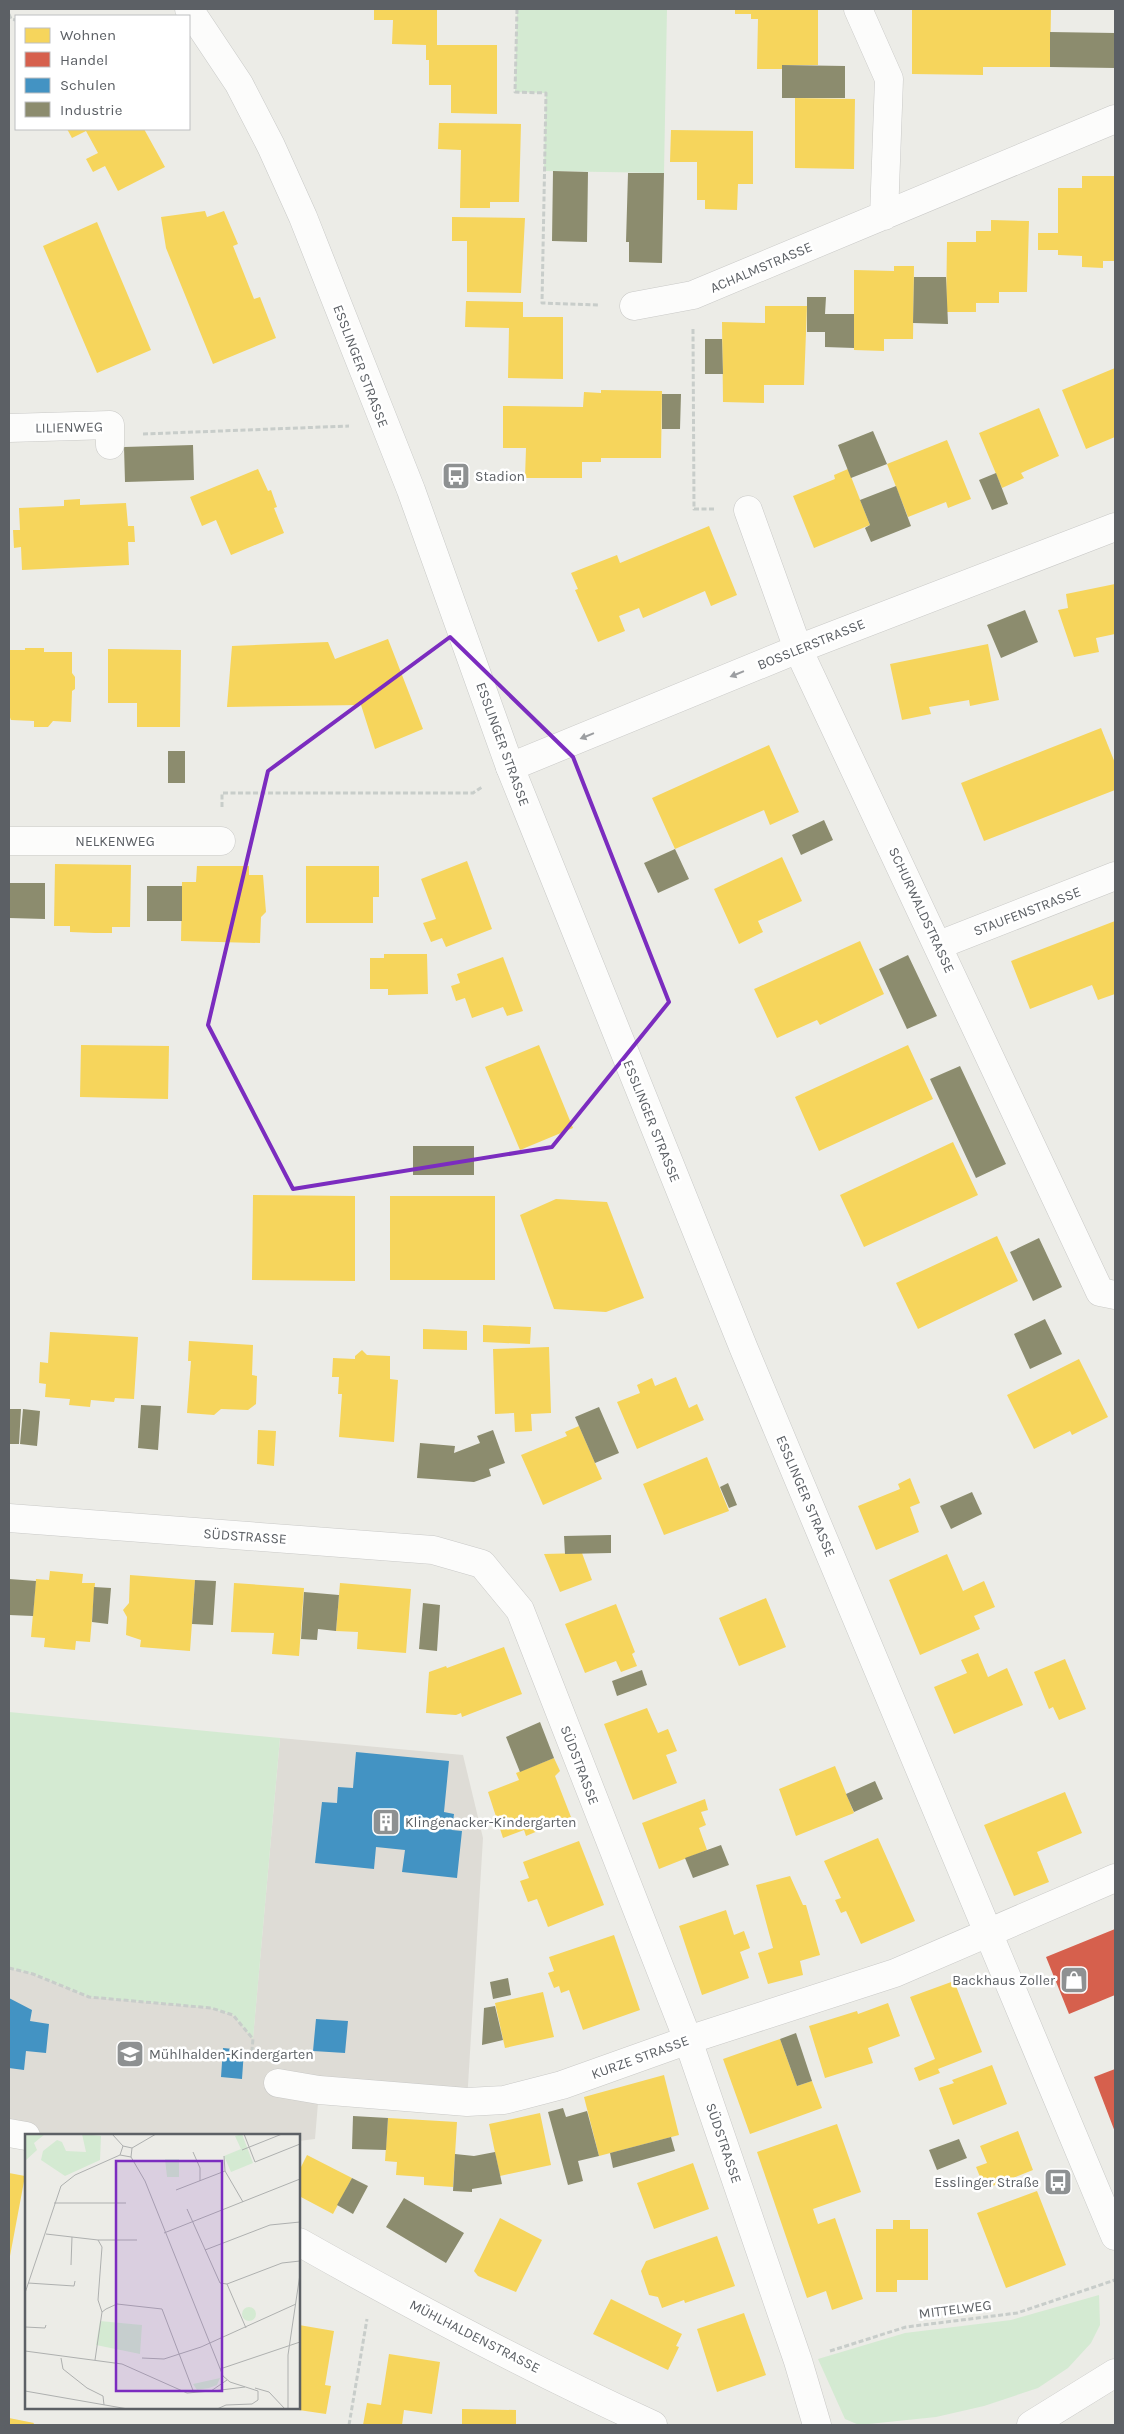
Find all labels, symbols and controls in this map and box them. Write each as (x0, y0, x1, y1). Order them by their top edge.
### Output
legend (15, 15, 190, 130)
text: Wohnen (60, 26, 116, 44)
text: Handel (60, 51, 108, 69)
text: Schulen (60, 76, 116, 94)
text: Industrie (60, 101, 122, 119)
street label: ACHALMSTRASSE (708, 238, 815, 297)
street label: ESSLINGER STRASSE (329, 302, 392, 430)
street label: LILIENWEG (35, 418, 103, 437)
bus stop icon: Stadion (441, 461, 471, 491)
place label: Stadion (475, 468, 525, 485)
street label: BOSSLERSTRASSE (755, 615, 867, 674)
one-way arrow (730, 670, 744, 678)
street label: ESSLINGER STRASSE (472, 680, 533, 808)
one-way arrow (580, 732, 594, 740)
street label: NELKENWEG (75, 833, 155, 850)
street label: SCHURWALDSTRASSE (885, 845, 958, 976)
street label: STAUFENSTRASSE (971, 883, 1083, 940)
street label: ESSLINGER STRASSE (619, 1057, 684, 1185)
street label: ESSLINGER STRASSE (772, 1433, 839, 1560)
street label: SÜDSTRASSE (203, 1525, 287, 1548)
street label: SÜDSTRASSE (557, 1723, 602, 1807)
building icon: Klingenacker-Kindergarten (371, 1807, 401, 1837)
place label: Klingenacker-Kindergarten (405, 1814, 577, 1831)
shop icon: Backhaus Zoller (1059, 1965, 1089, 1995)
place label: Backhaus Zoller (952, 1972, 1056, 1989)
street label: KURZE STRASSE (589, 2032, 691, 2083)
school or university icon: Mühlhalden-Kindergarten (115, 2039, 145, 2069)
place label: Mühlhalden-Kindergarten (149, 2046, 314, 2063)
street label: SÜDSTRASSE (702, 2101, 745, 2186)
inset map (25, 2134, 300, 2409)
bus stop icon: Esslinger Straße (1043, 2167, 1073, 2197)
place label: Esslinger Straße (934, 2174, 1039, 2191)
street label: MÜHLHALDENSTRASSE (407, 2296, 543, 2377)
street label: MITTELWEG (918, 2297, 992, 2322)

